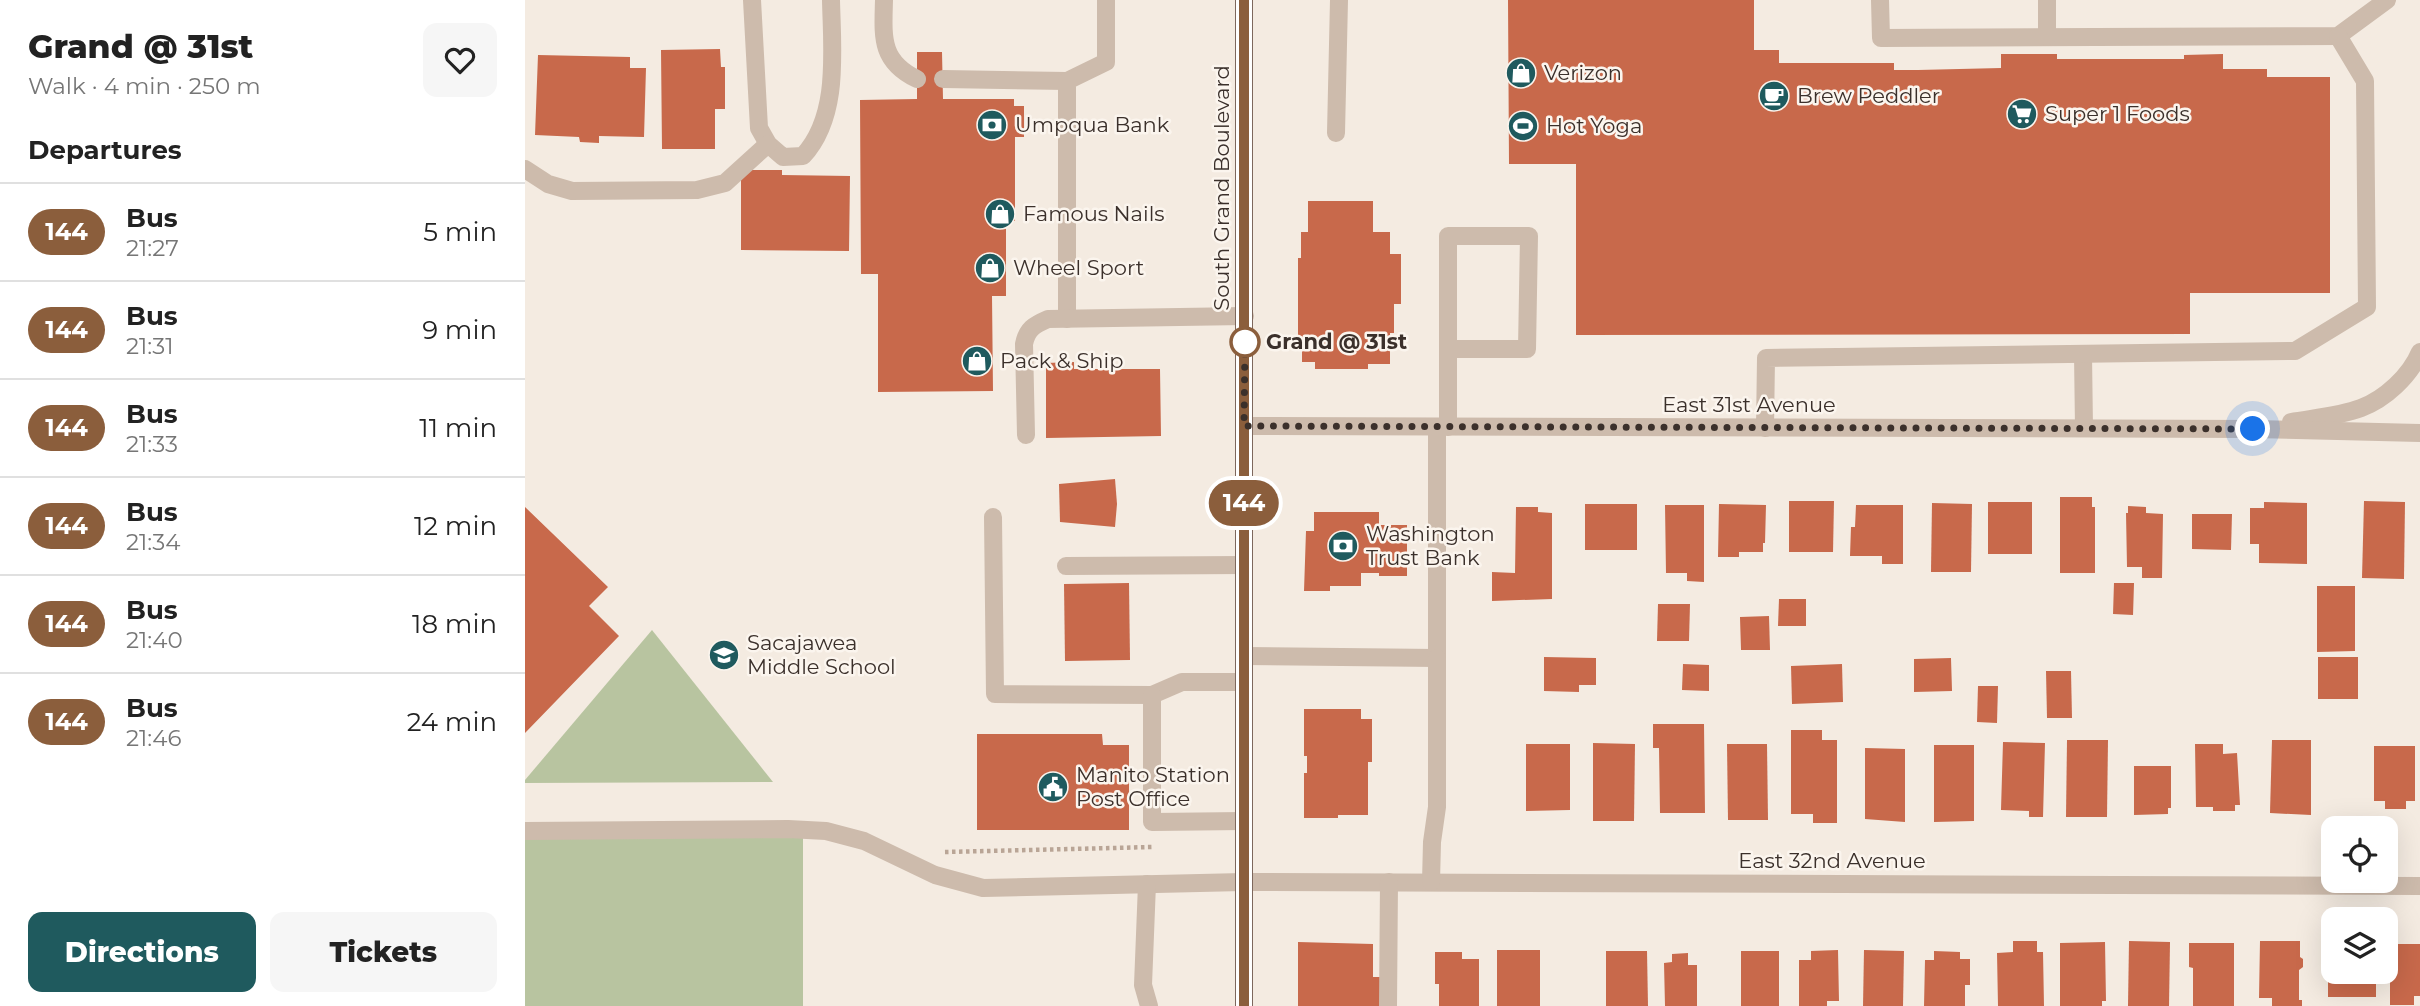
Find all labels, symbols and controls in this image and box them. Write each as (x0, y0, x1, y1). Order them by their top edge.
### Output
button: heart (423, 23, 497, 97)
text: Grand @ 31st (28, 26, 253, 66)
shop icon: Verizon (1504, 56, 1538, 90)
place label: Verizon (1544, 60, 1622, 85)
street label: South Grand Boulevard (1209, 65, 1234, 311)
text: Walk · 4 min · 250 m (28, 72, 261, 100)
cafe icon: Brew Peddler (1757, 79, 1791, 113)
place label: Brew Peddler (1797, 83, 1940, 108)
supermarket icon: Super 1 Foods (2005, 97, 2039, 131)
place label: Super 1 Foods (2045, 101, 2190, 126)
bank icon: Umpqua Bank (975, 108, 1009, 142)
sports icon: Hot Yoga (1506, 109, 1540, 143)
place label: Umpqua Bank (1015, 112, 1170, 137)
place label: Hot Yoga (1546, 113, 1642, 138)
text: Departures (28, 134, 182, 166)
shop icon: Famous Nails (983, 197, 1017, 231)
place label: Famous Nails (1023, 201, 1165, 226)
text: Bus (126, 202, 178, 234)
text: 5 min (423, 216, 497, 248)
text: 144 (45, 217, 88, 246)
text: 21:27 (126, 234, 179, 262)
shop icon: Wheel Sport (973, 251, 1007, 285)
place label: Wheel Sport (1013, 255, 1144, 280)
text: Bus (126, 300, 178, 332)
text: 9 min (422, 314, 497, 346)
text: 144 (45, 315, 88, 344)
marker: Grand @ 31st (1230, 327, 1260, 357)
place label: Grand @ 31st (1266, 329, 1407, 354)
text: 21:31 (126, 332, 174, 360)
shop icon: Pack & Ship (960, 344, 994, 378)
place label: Pack & Ship (1000, 348, 1123, 373)
street label: East 31st Avenue (1662, 392, 1836, 417)
text: Bus (126, 398, 178, 430)
your location (2235, 411, 2270, 446)
text: 11 min (419, 412, 497, 444)
text: 144 (45, 413, 88, 442)
text: 21:33 (126, 430, 178, 458)
line badge: 144 (1204, 480, 1284, 526)
text: 144 (1223, 488, 1265, 517)
text: Bus (126, 496, 178, 528)
text: 12 min (414, 510, 497, 542)
text: 144 (45, 511, 88, 540)
place label: Washington Trust Bank (1366, 521, 1495, 570)
text: 21:34 (126, 528, 180, 556)
bank icon: Washington Trust Bank (1326, 529, 1360, 563)
text: Bus (126, 594, 178, 626)
text: 18 min (412, 608, 497, 640)
text: 144 (45, 609, 88, 638)
text: 21:40 (126, 626, 183, 654)
place label: Sacajawea Middle School (747, 630, 896, 679)
school or university icon: Sacajawea Middle School (707, 638, 741, 672)
text: Bus (126, 692, 178, 724)
text: 24 min (407, 706, 497, 738)
text: 144 (45, 707, 88, 736)
text: 21:46 (126, 724, 181, 752)
place label: Manito Station Post Office (1076, 762, 1230, 811)
public building icon: Manito Station Post Office (1036, 770, 1070, 804)
map controls (2321, 816, 2398, 984)
button: locate (2321, 816, 2398, 893)
street label: East 32nd Avenue (1738, 848, 1926, 873)
button: layers (2321, 907, 2398, 984)
button: Directions (28, 912, 256, 992)
button: Tickets (270, 912, 497, 992)

